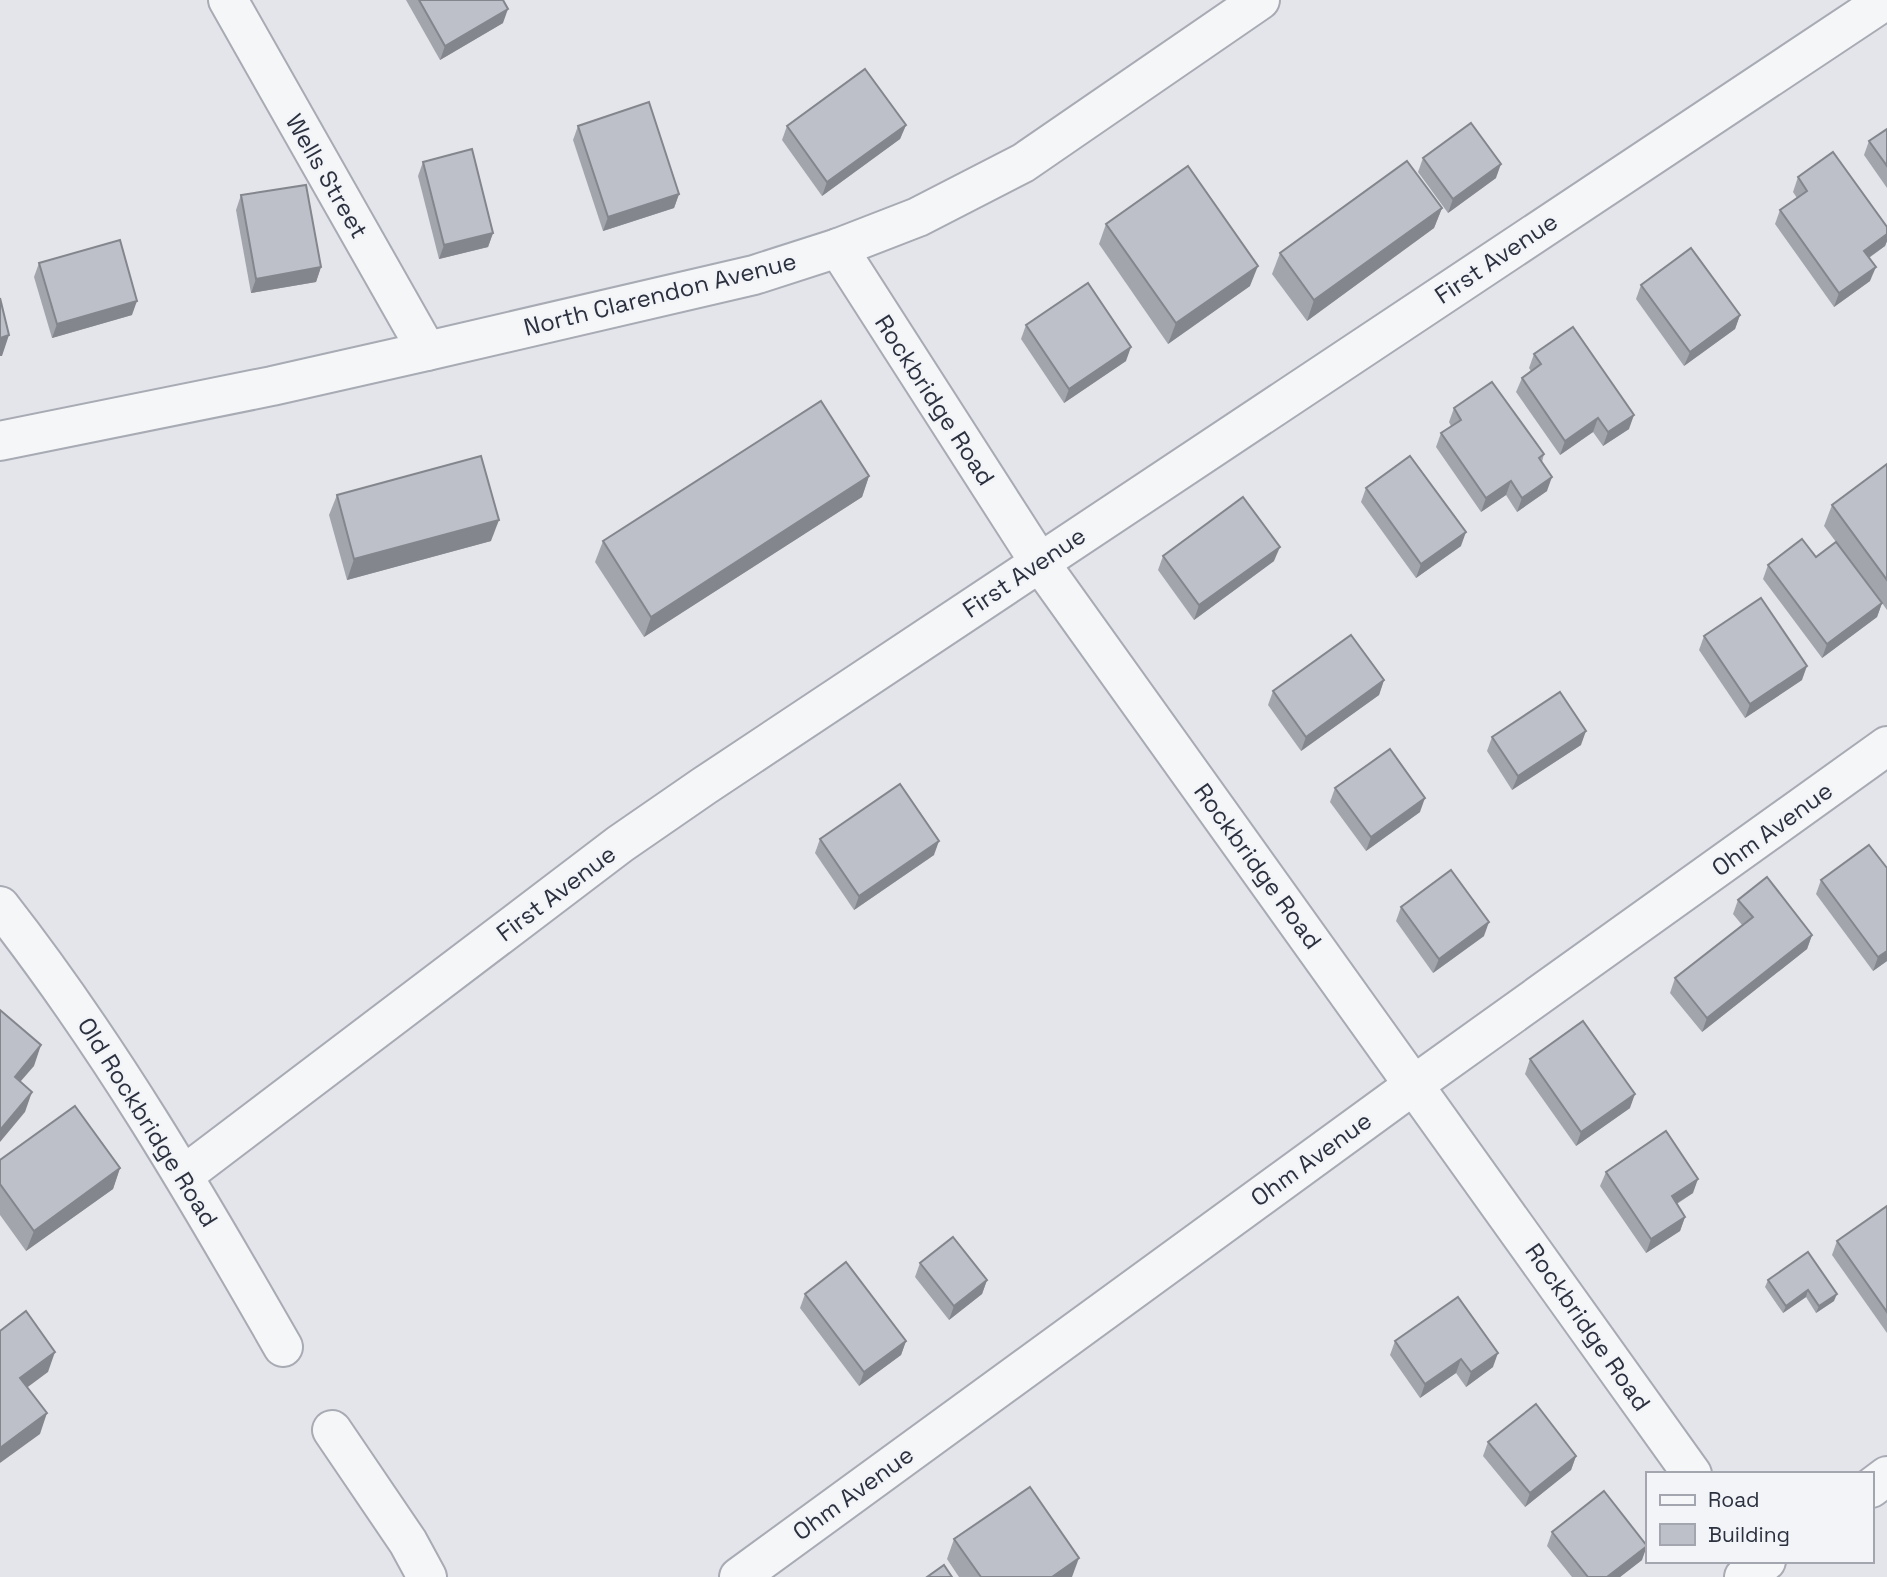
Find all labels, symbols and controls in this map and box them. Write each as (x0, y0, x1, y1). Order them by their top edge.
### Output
street label: Wells Street (279, 108, 375, 244)
street label: First Avenue (1429, 206, 1563, 310)
street label: North Clarendon Avenue (520, 245, 800, 343)
street label: Rockbridge Road (868, 309, 1002, 491)
street label: First Avenue (957, 520, 1091, 624)
street label: Ohm Avenue (1705, 775, 1839, 883)
street label: Rockbridge Road (1187, 777, 1329, 955)
street label: First Avenue (490, 838, 622, 948)
street label: Old Rockbridge Road (71, 1011, 225, 1233)
street label: Ohm Avenue (1244, 1105, 1378, 1213)
street label: Rockbridge Road (1519, 1237, 1657, 1417)
street label: Ohm Avenue (786, 1439, 920, 1547)
legend (1646, 1472, 1873, 1563)
text: Road (1708, 1486, 1760, 1513)
text: Building (1708, 1521, 1790, 1548)

